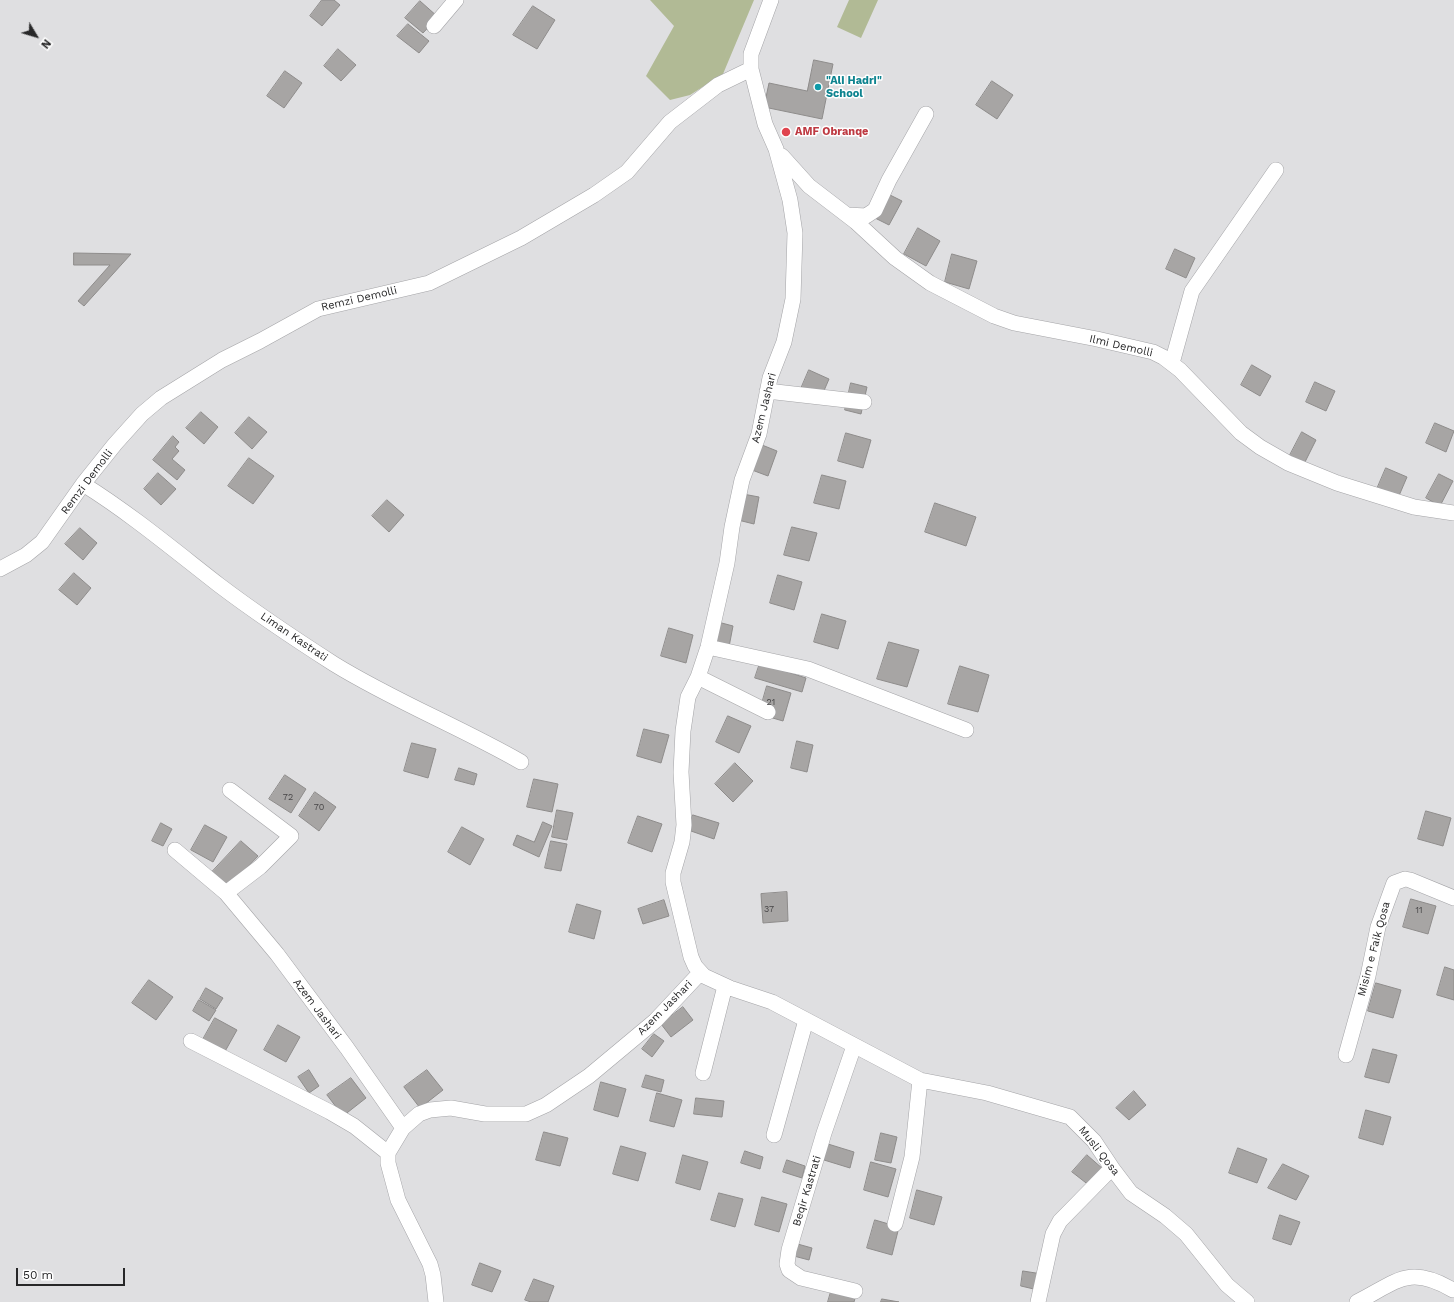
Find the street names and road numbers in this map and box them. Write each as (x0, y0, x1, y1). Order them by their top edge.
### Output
street label: Remzi Demolli (320, 284, 398, 314)
street label: Ilmi Demolli (1088, 332, 1154, 360)
street label: Azem Jashari (749, 371, 779, 445)
street label: Remzi Demolli (58, 447, 116, 517)
street label: Liman Kastrati (258, 610, 330, 664)
street label: Misim e Faik Qosa (1355, 900, 1393, 998)
street label: Azem Jashari (290, 976, 344, 1042)
street label: Azem Jashari (635, 978, 695, 1038)
street label: Musli Qosa (1076, 1124, 1122, 1178)
street label: Beqir Kastrati (790, 1154, 824, 1228)

